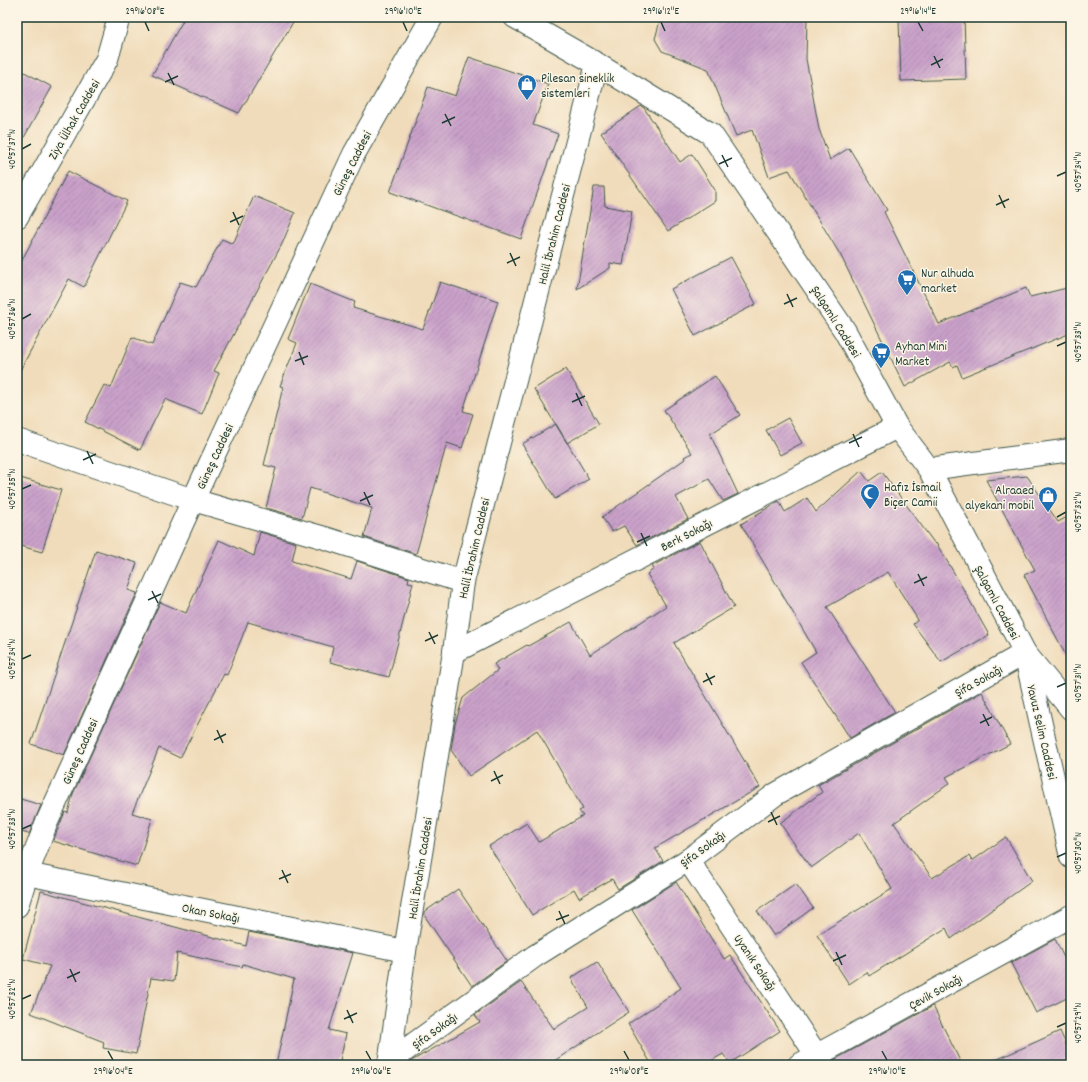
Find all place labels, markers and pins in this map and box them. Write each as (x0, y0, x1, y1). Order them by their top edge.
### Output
place label: Pilesan sineklik sistemleri (541, 70, 614, 104)
shop icon: Pilesan sineklik sistemleri (516, 73, 538, 101)
place label: Nur alhuda market (921, 265, 975, 299)
supermarket icon: Nur alhuda market (896, 268, 918, 296)
place label: Ayhan Mini Market (895, 338, 947, 372)
supermarket icon: Ayhan Mini Market (870, 341, 892, 369)
place label: Hafız İsmail Biçer Camii (884, 479, 941, 513)
mosque icon: Hafız İsmail Biçer Camii (859, 482, 881, 510)
place label: Alraaed alyekani mobil (965, 482, 1034, 516)
shop icon: Alraaed alyekani mobil (1037, 485, 1059, 513)

